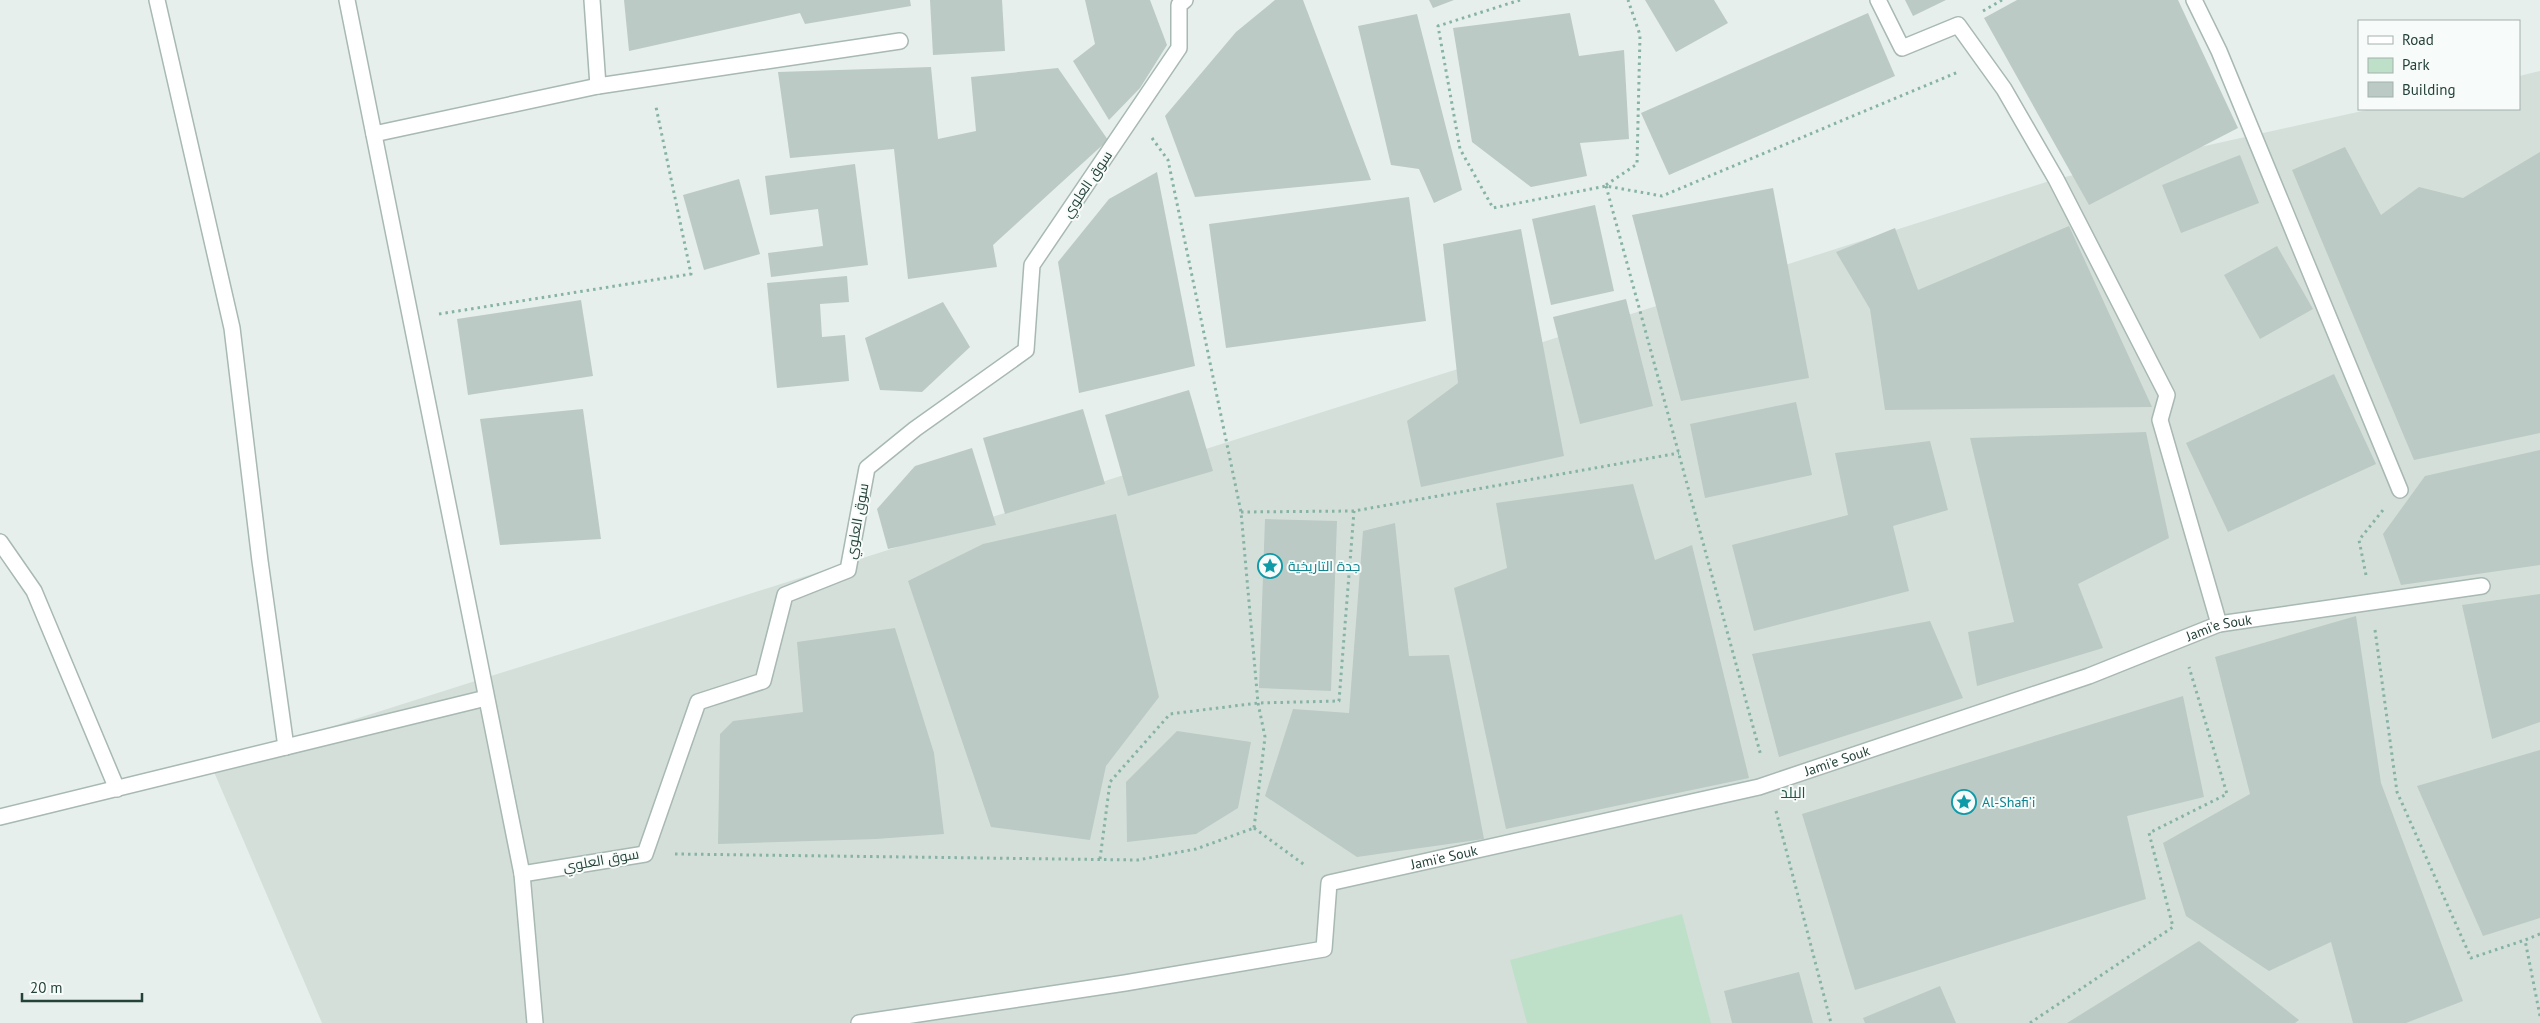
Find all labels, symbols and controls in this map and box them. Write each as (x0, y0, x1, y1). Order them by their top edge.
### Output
legend (2358, 20, 2520, 110)
text: Road (2402, 30, 2434, 49)
text: Park (2402, 55, 2430, 74)
text: Building (2402, 80, 2456, 99)
street label: سوق العلوي (1058, 147, 1118, 223)
street label: سوق العلوي (841, 482, 875, 561)
place icon: جدة التاريخية (1257, 553, 1283, 579)
place label: جدة التاريخية (1288, 557, 1360, 575)
street label: Jami'e Souk (2182, 610, 2253, 646)
street label: Jami'e Souk (1801, 741, 1872, 780)
district label: البلد (1780, 783, 1806, 802)
place icon: Al-Shafi’i (1951, 789, 1977, 815)
place label: Al-Shafi’i (1982, 793, 2035, 811)
street label: Jami'e Souk (1408, 841, 1479, 874)
street label: سوق العلوي (562, 844, 641, 878)
scale bar (22, 970, 142, 1002)
text: 20 m (30, 978, 63, 997)

